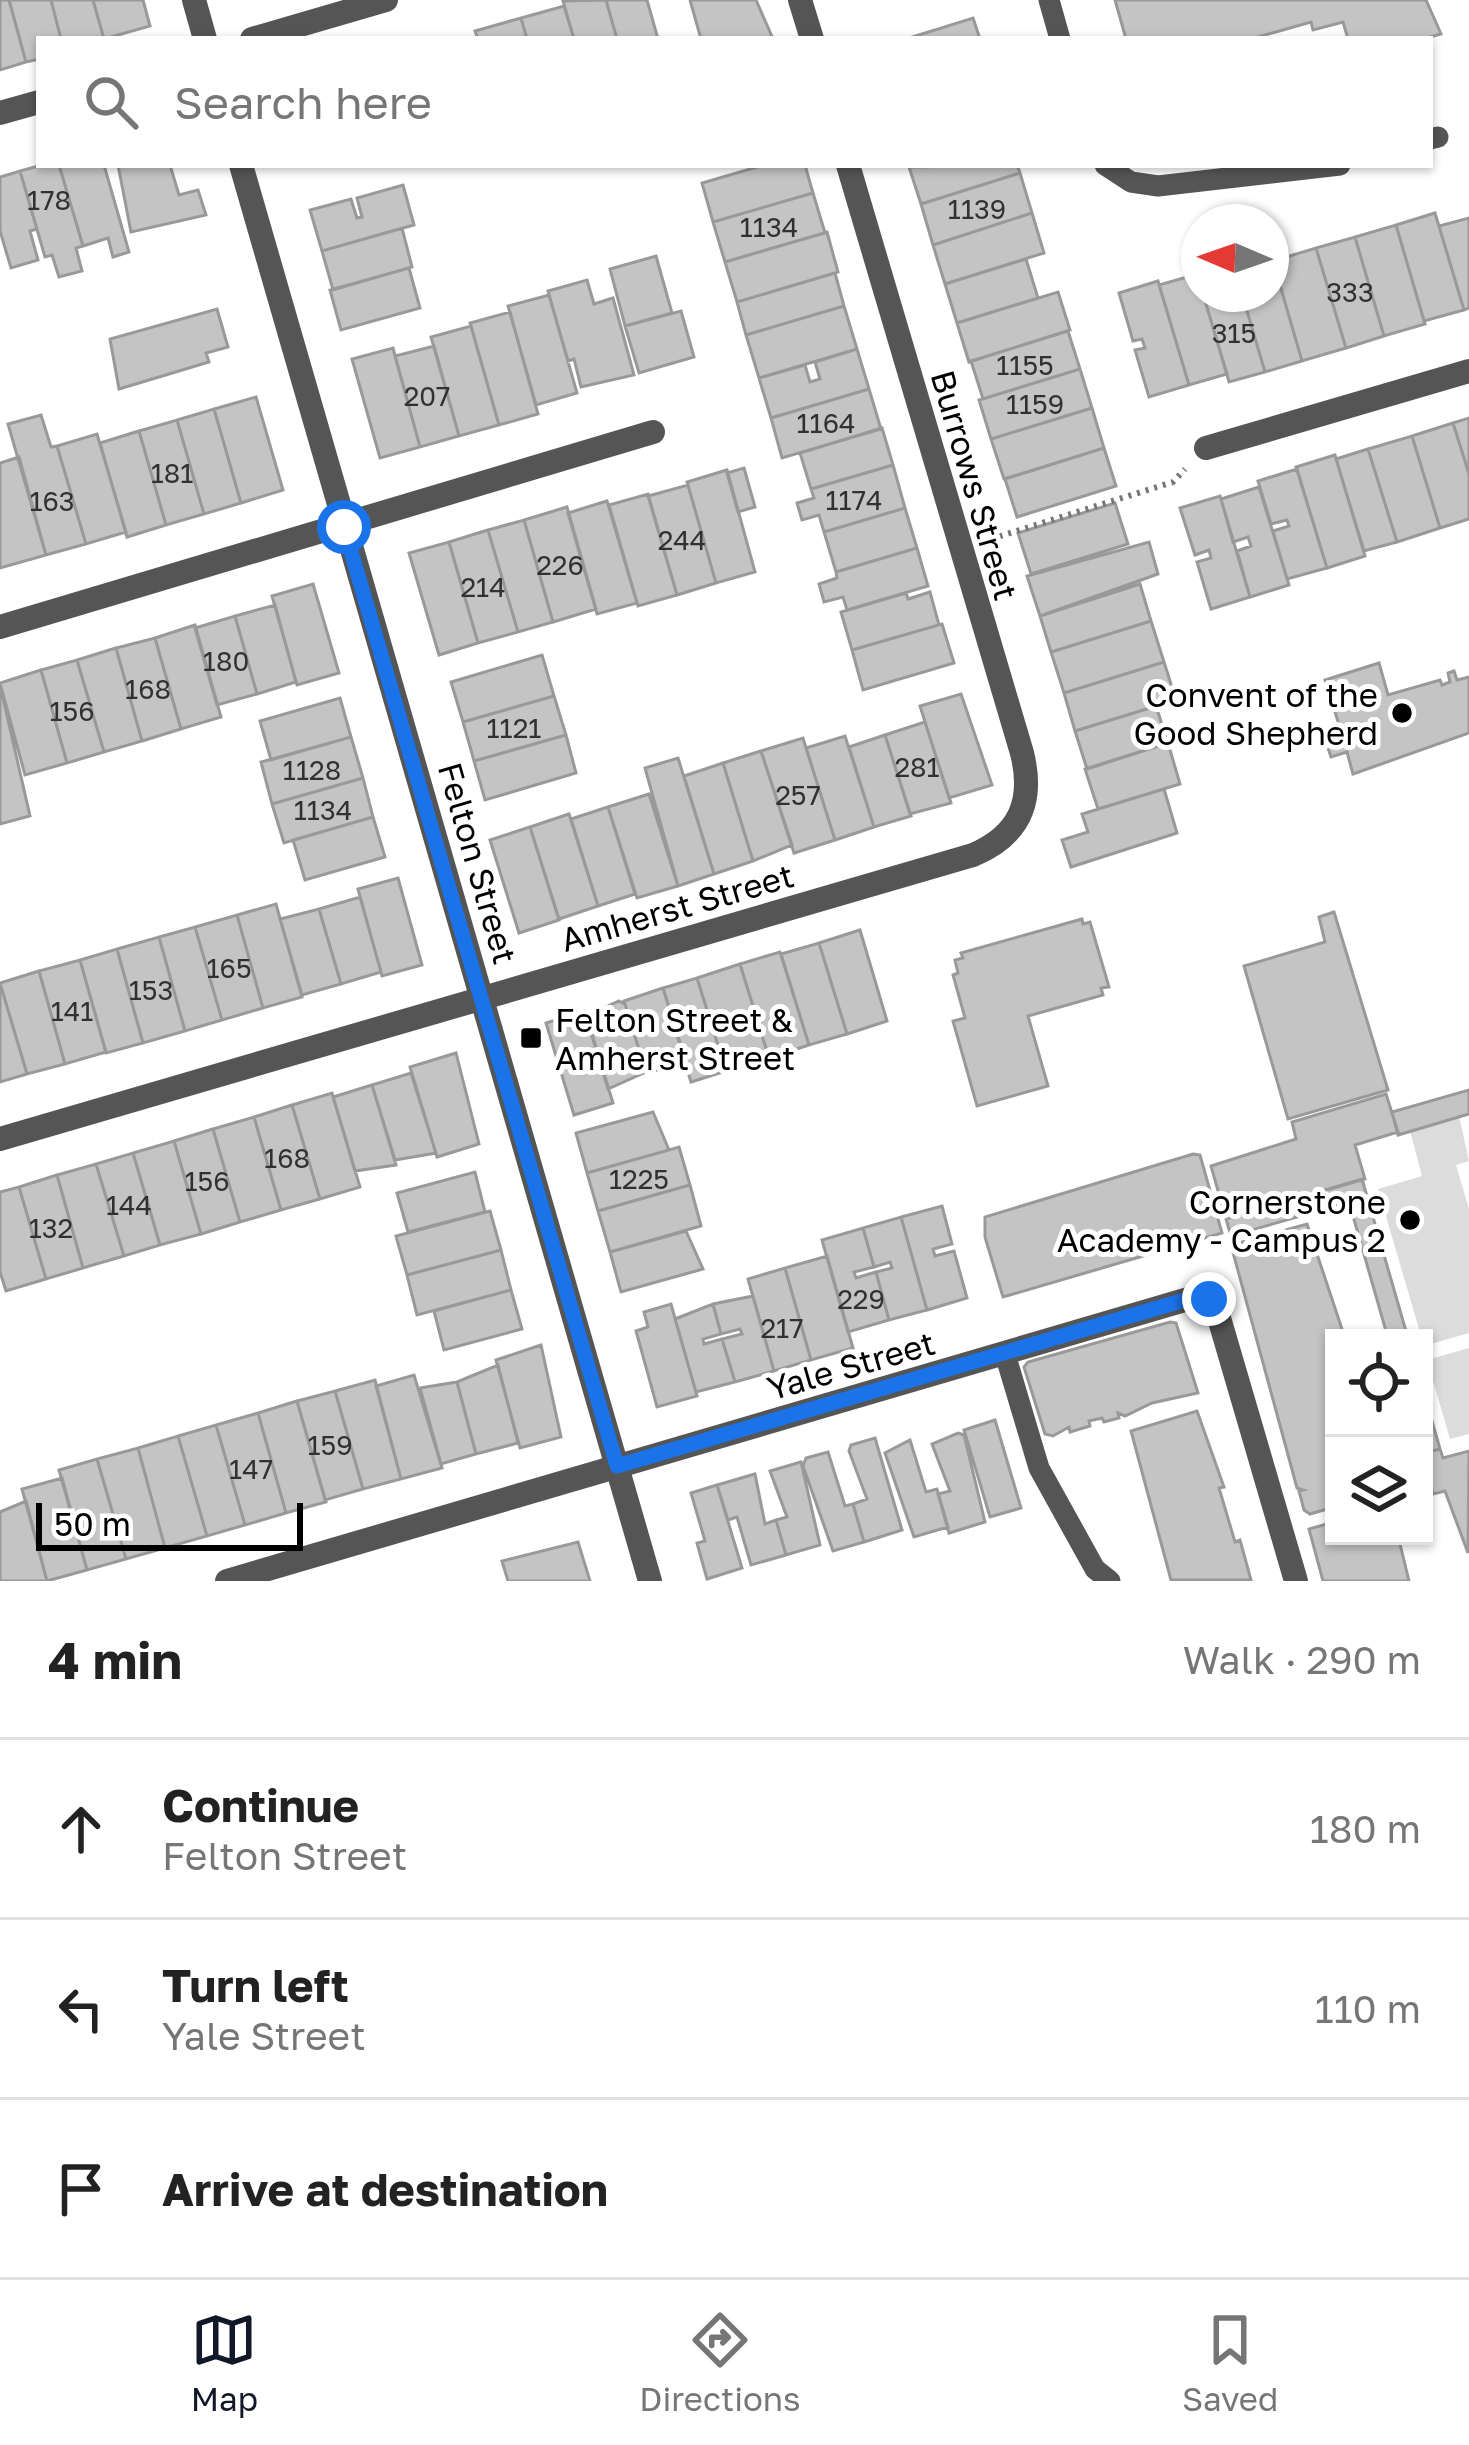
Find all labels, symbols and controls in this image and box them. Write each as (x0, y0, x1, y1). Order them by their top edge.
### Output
search box (36, 36, 1433, 168)
icon: search (78, 69, 144, 135)
text: Search here (174, 75, 432, 129)
house number: 178 (27, 184, 71, 216)
house number: 1139 (948, 193, 1006, 225)
north arrow (1181, 204, 1289, 312)
house number: 1134 (740, 211, 798, 243)
house number: 333 (1326, 276, 1374, 308)
house number: 315 (1212, 317, 1256, 349)
house number: 1155 (996, 349, 1054, 381)
street label: Burrows Street (924, 366, 1026, 604)
house number: 207 (404, 380, 450, 412)
house number: 1159 (1006, 388, 1064, 420)
house number: 1164 (797, 407, 856, 439)
house number: 181 (151, 457, 193, 489)
house number: 1174 (826, 484, 882, 516)
house number: 163 (29, 485, 75, 517)
route start (317, 500, 371, 554)
house number: 244 (658, 524, 706, 556)
house number: 226 (536, 549, 584, 581)
house number: 214 (460, 571, 506, 603)
house number: 180 (203, 645, 249, 677)
house number: 168 (125, 673, 171, 705)
place label: Convent of the Good Shepherd (1133, 675, 1378, 752)
house number: 156 (49, 695, 95, 727)
marker: Convent of the Good Shepherd (1389, 700, 1415, 726)
house number: 1121 (487, 712, 541, 744)
house number: 281 (894, 751, 940, 783)
house number: 1128 (283, 754, 341, 786)
street label: Felton Street (431, 758, 525, 968)
house number: 257 (775, 779, 821, 811)
house number: 1134 (294, 794, 352, 826)
street label: Amherst Street (556, 855, 798, 959)
house number: 165 (206, 952, 252, 984)
house number: 153 (129, 974, 173, 1006)
house number: 141 (51, 995, 93, 1027)
place label: Felton Street & Amherst Street (555, 1000, 795, 1077)
marker: Felton Street & Amherst Street (518, 1025, 544, 1051)
house number: 168 (264, 1142, 310, 1174)
house number: 1225 (609, 1163, 669, 1195)
house number: 156 (184, 1165, 230, 1197)
place label: Cornerstone Academy - Campus 2 (1057, 1182, 1386, 1259)
house number: 144 (106, 1189, 152, 1221)
marker: Cornerstone Academy - Campus 2 (1397, 1207, 1423, 1233)
house number: 132 (29, 1212, 73, 1244)
route end (1182, 1272, 1236, 1326)
house number: 229 (837, 1283, 885, 1315)
house number: 217 (760, 1312, 804, 1344)
street label: Yale Street (763, 1322, 939, 1408)
map controls (1325, 1329, 1433, 1545)
button: locate (1325, 1329, 1433, 1437)
house number: 159 (307, 1429, 353, 1461)
button: layers (1325, 1437, 1433, 1545)
house number: 147 (229, 1453, 273, 1485)
scale bar (36, 1497, 303, 1550)
text: 50 m (54, 1504, 131, 1543)
text: 4 min (48, 1629, 182, 1690)
text: Walk · 290 m (1183, 1636, 1421, 1683)
text: Continue (162, 1778, 359, 1832)
icon: ahead (48, 1796, 114, 1862)
text: 180 m (1310, 1805, 1421, 1852)
text: Felton Street (162, 1832, 407, 1879)
text: Turn left (162, 1958, 349, 2012)
icon: left (48, 1976, 114, 2042)
text: 110 m (1315, 1985, 1421, 2032)
text: Yale Street (162, 2012, 366, 2059)
icon: arrive (48, 2156, 114, 2222)
text: Arrive at destination (162, 2162, 608, 2216)
tab: Map (191, 2307, 258, 2418)
tab: Directions (639, 2307, 801, 2418)
tab: Saved (1182, 2307, 1278, 2418)

